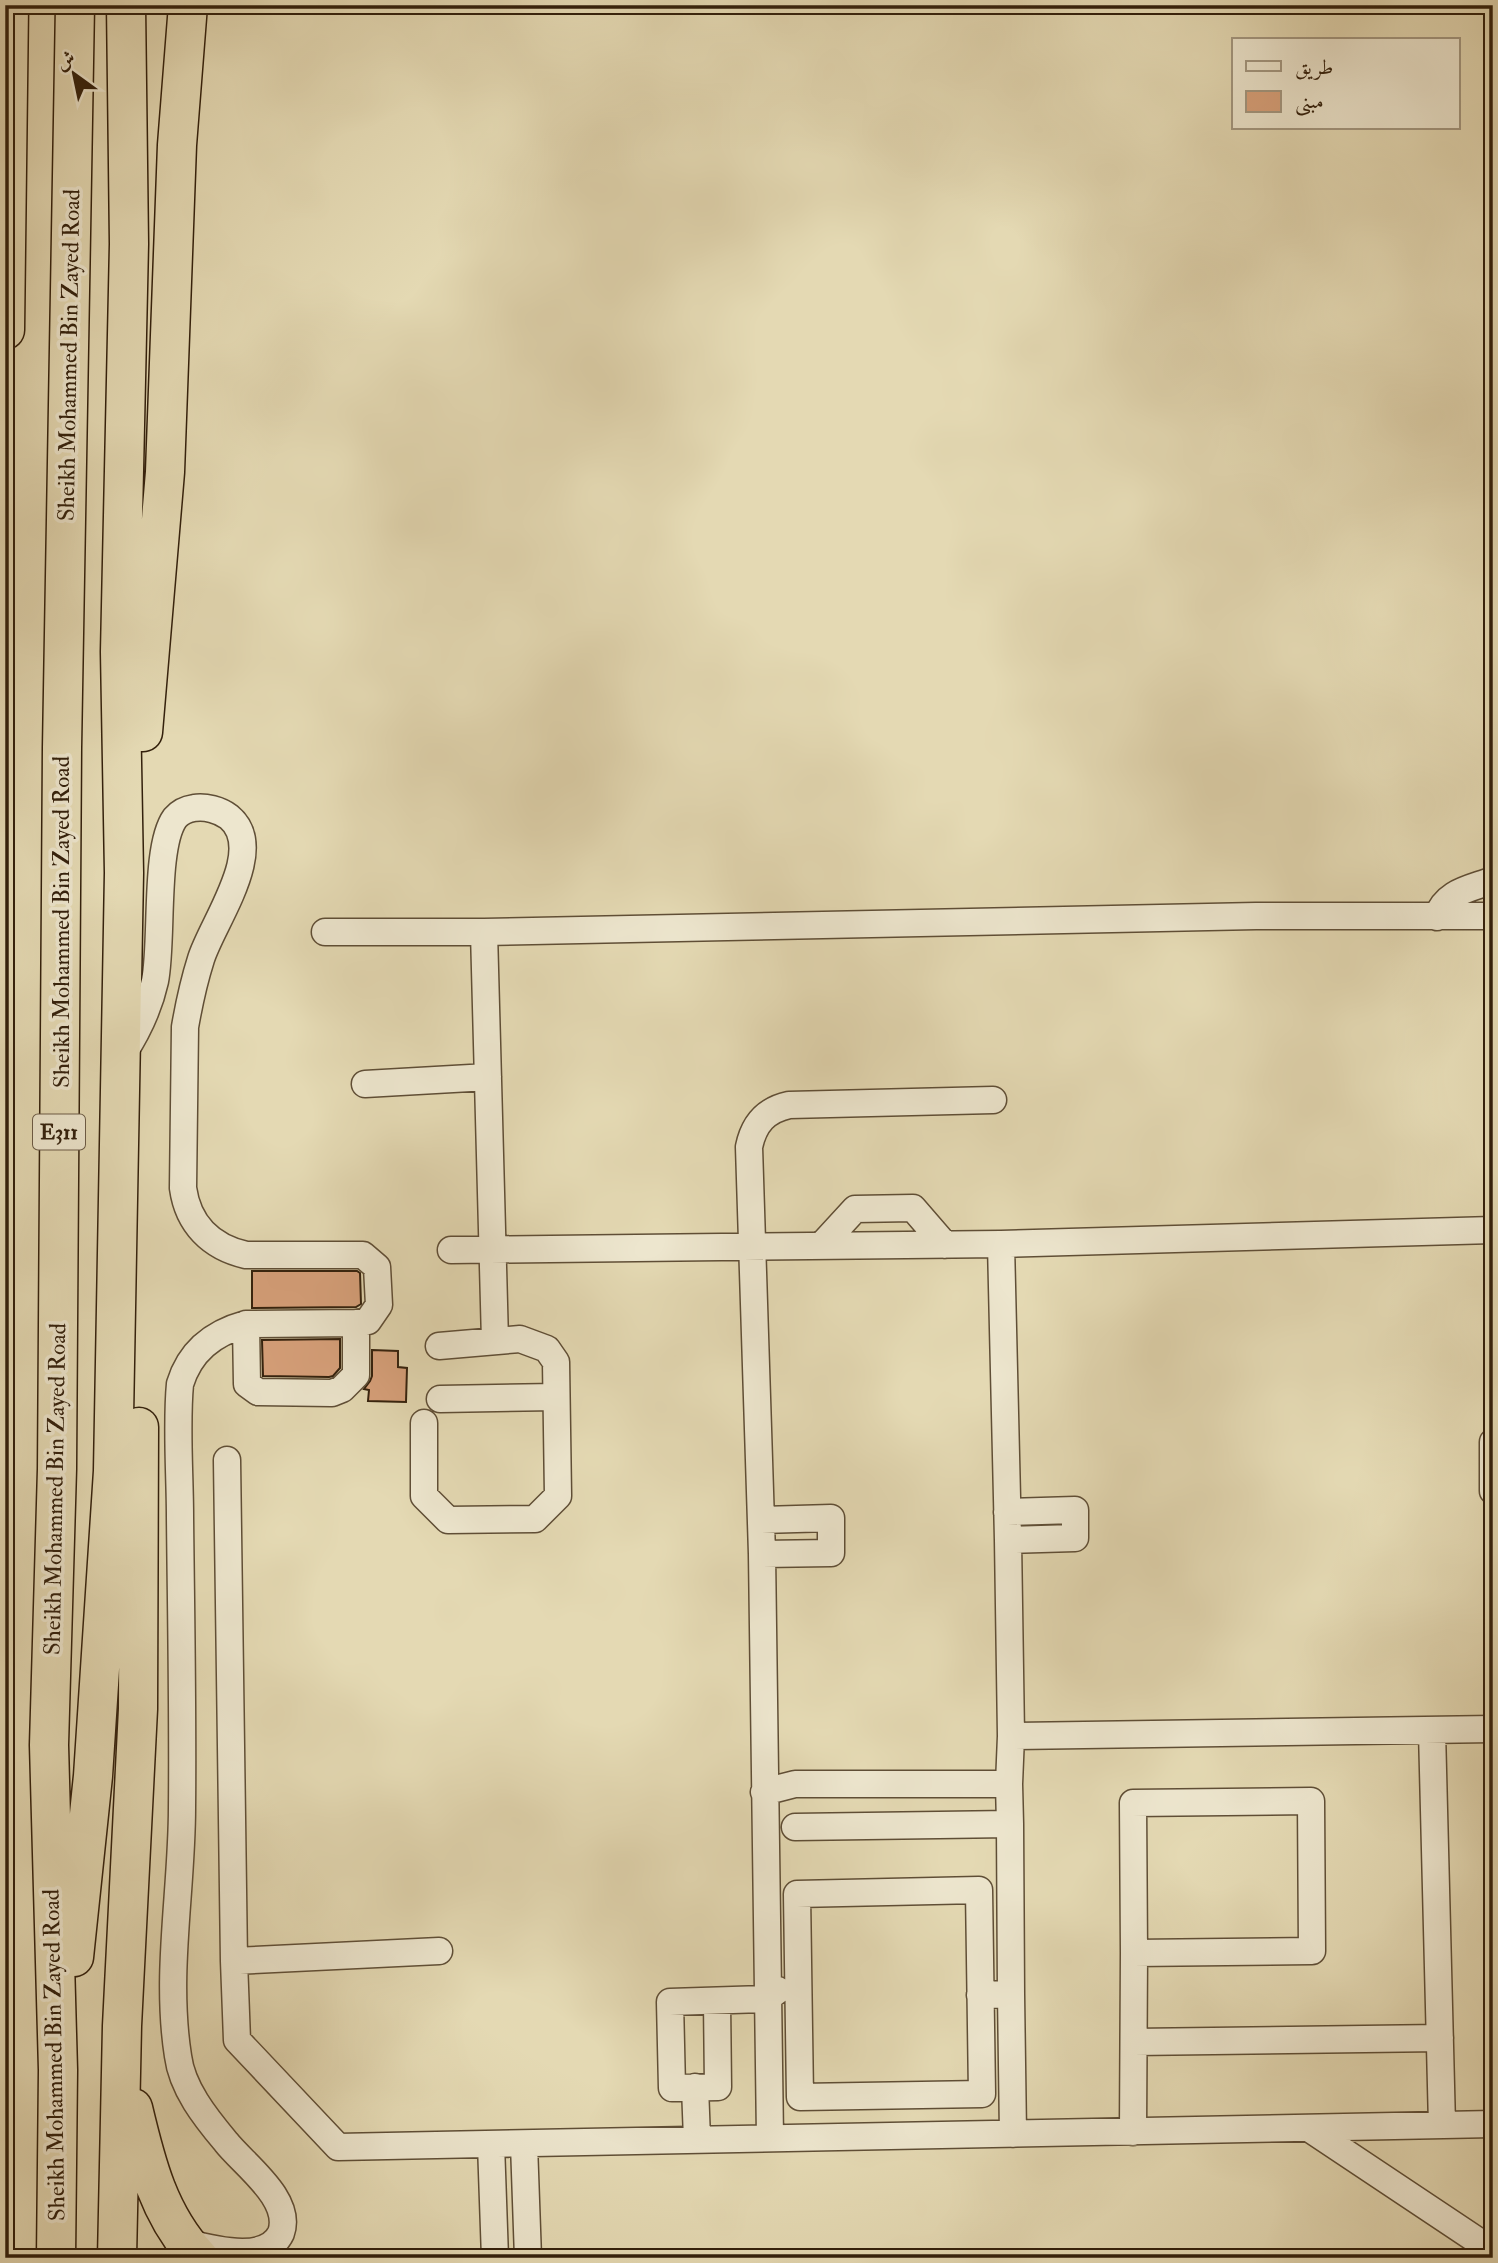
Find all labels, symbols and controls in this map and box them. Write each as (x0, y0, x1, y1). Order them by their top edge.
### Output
north arrow (38, 38, 108, 108)
legend (1232, 38, 1460, 130)
text: ش (51, 45, 80, 76)
text: طريق (1295, 54, 1333, 81)
text: مبنى (1295, 88, 1324, 116)
street label: Sheikh Mohammed Bin Zayed Road (52, 189, 86, 521)
street label: Sheikh Mohammed Bin Zayed Road (47, 756, 76, 1088)
road number: E311 (33, 1114, 85, 1150)
street label: Sheikh Mohammed Bin Zayed Road (38, 1323, 72, 1655)
street label: Sheikh Mohammed Bin Zayed Road (37, 1889, 71, 2221)

